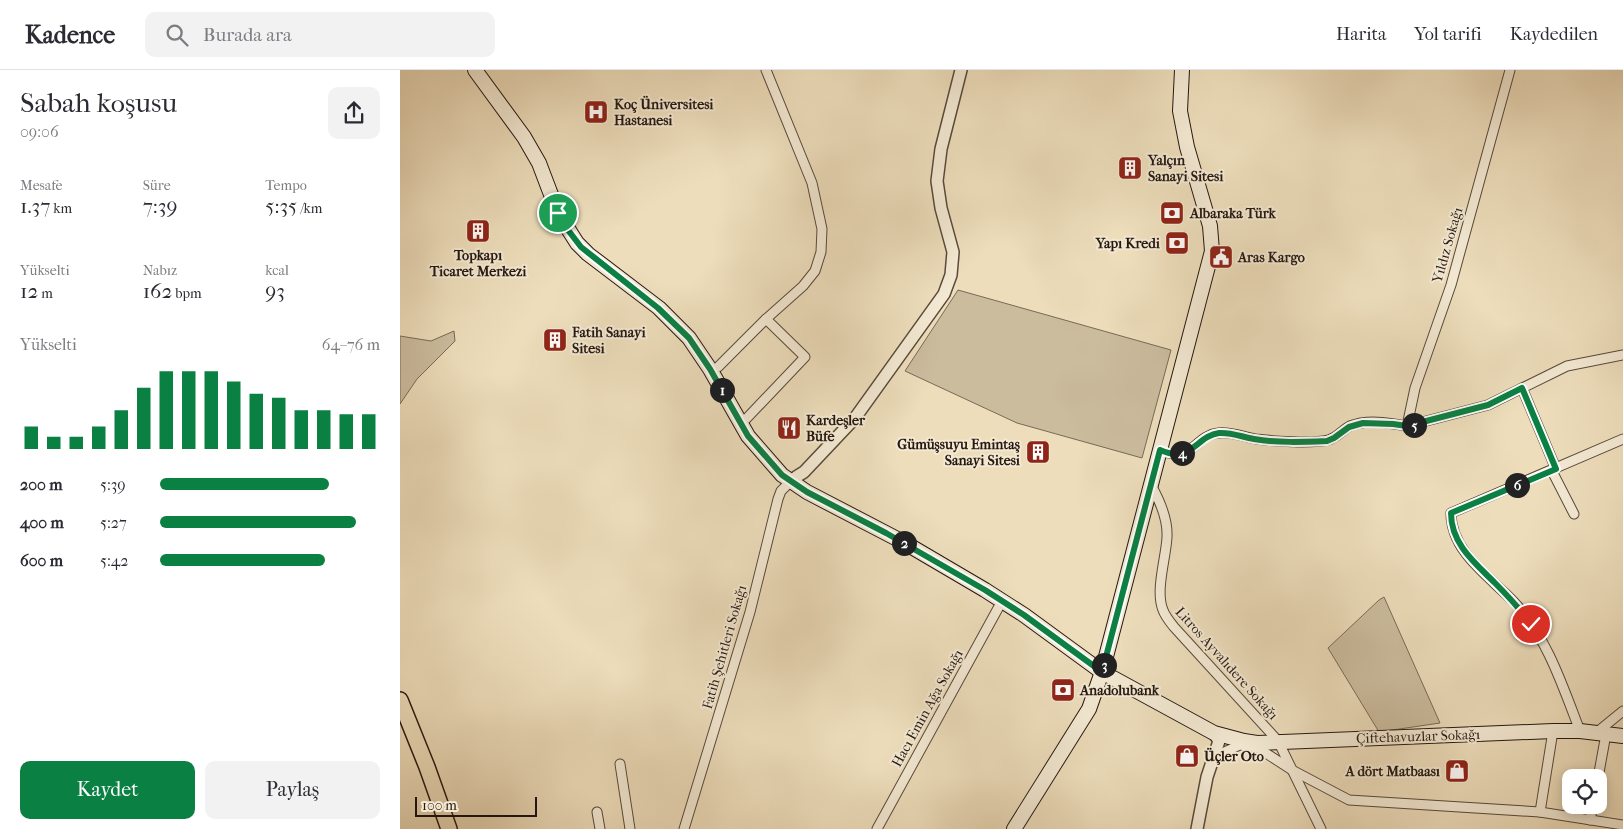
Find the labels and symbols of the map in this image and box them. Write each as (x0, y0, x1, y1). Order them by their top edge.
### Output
place label: Koç Üniversitesi Hastanesi (614, 95, 714, 129)
hospital icon: Koç Üniversitesi Hastanesi (583, 99, 609, 125)
place label: Yalçın Sanayi Sitesi (1147, 152, 1224, 185)
building icon: Yalçın Sanayi Sitesi (1117, 155, 1143, 181)
pin (537, 192, 579, 234)
bank icon: Albaraka Türk (1159, 200, 1185, 226)
place label: Albaraka Türk (1189, 205, 1277, 222)
street label: Yıldız Sokağı (1428, 205, 1466, 286)
building icon: Topkapı Ticaret Merkezi (465, 218, 491, 244)
bank icon: Yapı Kredi (1164, 230, 1190, 256)
place label: Yapı Kredi (1095, 235, 1161, 252)
public building icon: Aras Kargo (1208, 244, 1234, 270)
place label: Topkapı Ticaret Merkezi (429, 247, 527, 280)
place label: Aras Kargo (1237, 249, 1305, 266)
place label: Fatih Sanayi Sitesi (571, 324, 646, 357)
building icon: Fatih Sanayi Sitesi (542, 327, 568, 353)
pin: 1 (710, 378, 734, 402)
place label: Kardeşler Büfe (806, 412, 866, 445)
pin: 5 (1402, 412, 1426, 438)
restaurant icon: Kardeşler Büfe (776, 415, 802, 441)
place label: Gümüşsuyu Emintaş Sanayi Sitesi (897, 436, 1021, 469)
building icon: Gümüşsuyu Emintaş Sanayi Sitesi (1025, 439, 1051, 465)
pin: 4 (1170, 440, 1194, 466)
pin: 6 (1504, 472, 1530, 498)
pin: 2 (892, 530, 916, 556)
street label: Fatih Şehitleri Sokağı (699, 583, 750, 711)
street label: Litros Ayvalıdere Sokağı (1172, 603, 1282, 723)
pin (1510, 603, 1552, 645)
street label: Hacı Emin Ağa Sokağı (888, 646, 967, 770)
pin: 3 (1092, 652, 1116, 678)
bank icon: Anadolubank (1050, 677, 1076, 703)
place label: Anadolubank (1079, 682, 1160, 699)
street label: Çiftehavuzlar Sokağı (1356, 726, 1480, 747)
shop icon: Üçler Oto (1174, 743, 1200, 769)
place label: Üçler Oto (1203, 747, 1264, 766)
shop icon: A dört Matbaası (1444, 758, 1470, 784)
place label: A dört Matbaası (1344, 763, 1441, 780)
scale bar (415, 794, 538, 817)

